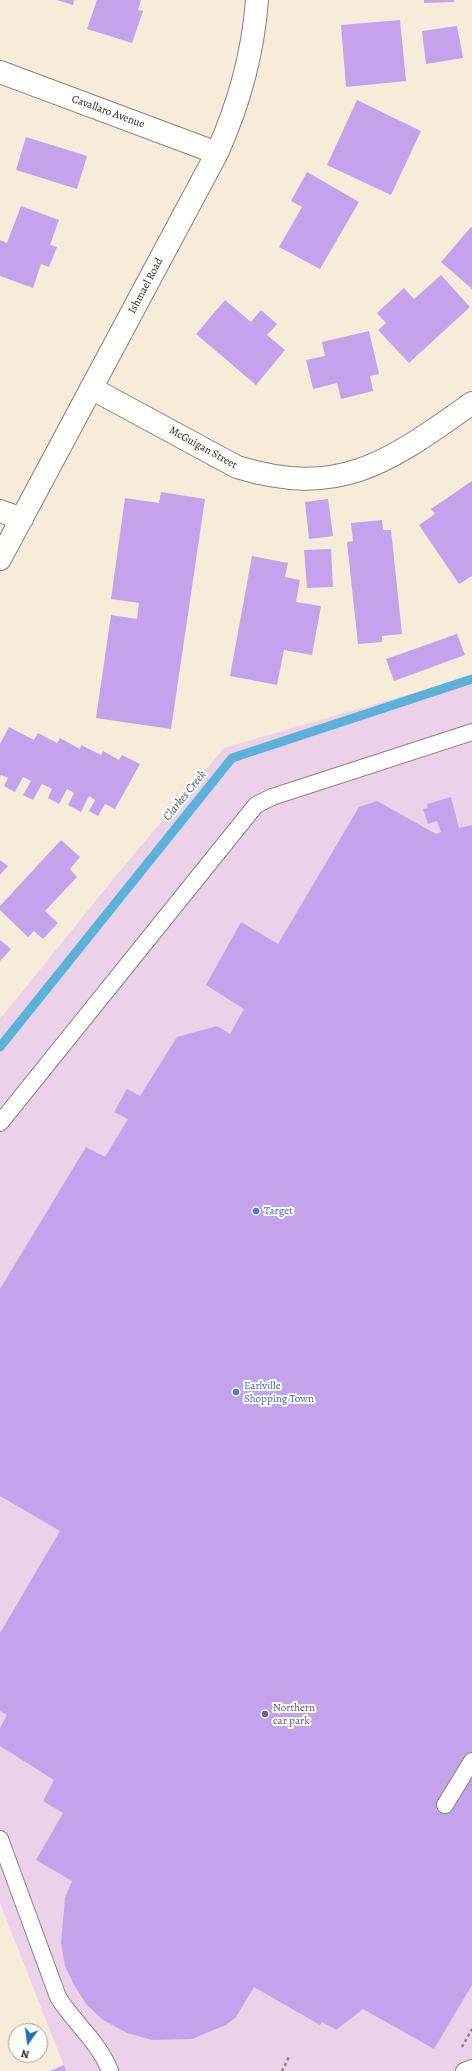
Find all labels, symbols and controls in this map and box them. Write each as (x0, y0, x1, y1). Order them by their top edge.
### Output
street label: Cavallaro Avenue (70, 93, 146, 131)
street label: Ishmael Road (126, 256, 166, 316)
street label: McGuigan Street (167, 424, 239, 472)
water label: Clarkes Creek (160, 768, 210, 824)
place label: Target (264, 1204, 293, 1218)
marker: Target (251, 1206, 261, 1216)
place label: Earlville Shopping Town (244, 1379, 314, 1405)
marker: Earlville Shopping Town (231, 1387, 241, 1397)
place label: Northern car park (273, 1701, 315, 1727)
marker: Northern car park (260, 1709, 270, 1719)
north arrow (8, 2023, 48, 2063)
text: N (20, 2046, 31, 2062)

